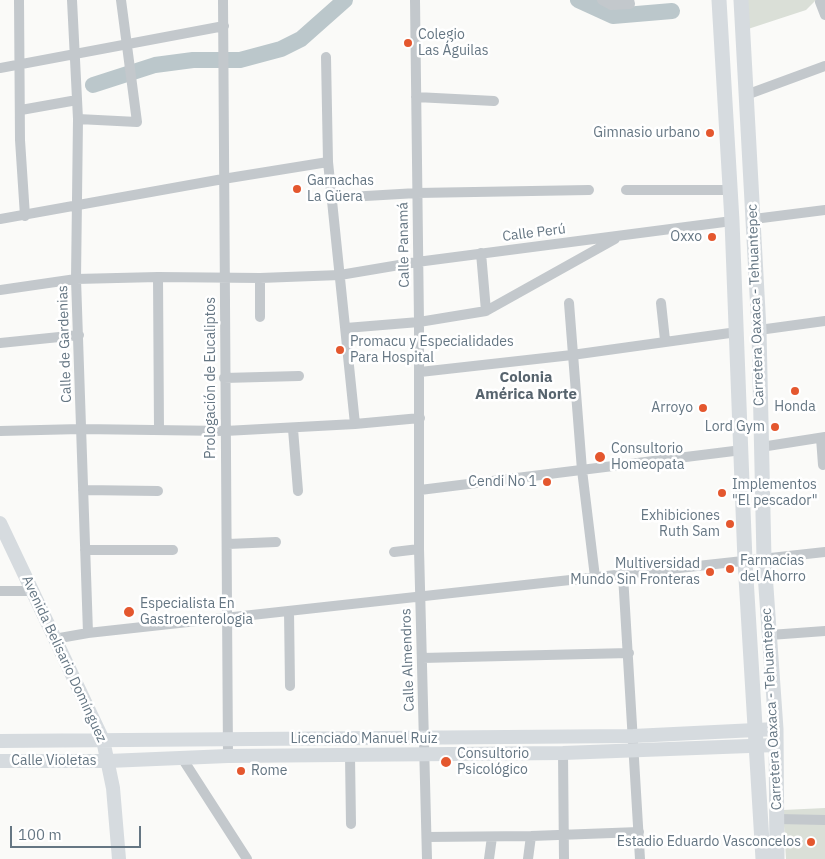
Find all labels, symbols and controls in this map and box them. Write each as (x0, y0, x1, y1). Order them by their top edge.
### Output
place label: Colegio Las Águilas (418, 27, 488, 59)
marker: Colegio Las Águilas (402, 37, 414, 49)
place label: Gimnasio urbano (593, 125, 700, 141)
marker: Gimnasio urbano (704, 127, 716, 139)
place label: Garnachas La Güera (307, 173, 374, 206)
marker: Garnachas La Güera (291, 183, 303, 195)
street label: Calle Panamá (395, 202, 413, 288)
street label: Carretera Oaxaca - Tehuantepec (744, 203, 768, 407)
street label: Calle Perú (501, 221, 567, 245)
place label: Oxxo (670, 229, 702, 245)
marker: Oxxo (706, 231, 718, 243)
street label: Calle de Gardenias (55, 285, 75, 403)
street label: Prologación de Eucaliptos (203, 297, 219, 459)
place label: Promacu y Especialidades Para Hospital (350, 334, 514, 367)
marker: Promacu y Especialidades Para Hospital (334, 344, 346, 356)
district label: Colonia América Norte (475, 369, 577, 404)
marker: Honda (789, 385, 801, 397)
place label: Honda (774, 399, 816, 415)
place label: Arroyo (651, 400, 693, 416)
marker: Arroyo (697, 402, 709, 414)
place label: Lord Gym (705, 419, 765, 435)
marker: Lord Gym (769, 421, 781, 433)
place label: Consultorio Homeopata (611, 441, 684, 474)
marker: Consultorio Homeopata (593, 450, 607, 464)
place label: Cendi No 1 (468, 474, 537, 490)
marker: Cendi No 1 (541, 476, 553, 488)
place label: Implementos "El pescador" (732, 477, 818, 510)
marker: Implementos "El pescador" (716, 487, 728, 499)
place label: Exhibiciones Ruth Sam (641, 508, 720, 540)
marker: Exhibiciones Ruth Sam (724, 518, 736, 530)
place label: Farmacias del Ahorro (740, 553, 806, 586)
place label: Multiversidad Mundo Sin Fronteras (570, 556, 700, 588)
marker: Farmacias del Ahorro (724, 563, 736, 575)
marker: Multiversidad Mundo Sin Fronteras (704, 566, 716, 578)
street label: Avenida Belisario Domínguez (18, 573, 110, 745)
place label: Especialista En Gastroenterologia (140, 596, 253, 628)
marker: Especialista En Gastroenterologia (122, 605, 136, 619)
street label: Carretera Oaxaca - Tehuantepec (758, 607, 786, 811)
street label: Calle Almendros (398, 608, 418, 712)
street label: Licenciado Manuel Ruiz (291, 731, 437, 747)
place label: Consultorio Psicológico (457, 746, 529, 779)
street label: Calle Violetas (11, 753, 97, 769)
marker: Consultorio Psicológico (439, 755, 453, 769)
place label: Rome (251, 763, 287, 779)
marker: Rome (235, 765, 247, 777)
scale bar (12, 816, 144, 848)
text: 100 m (18, 825, 62, 844)
place label: Estadio Eduardo Vasconcelos (617, 834, 801, 850)
marker: Estadio Eduardo Vasconcelos (805, 836, 817, 848)

